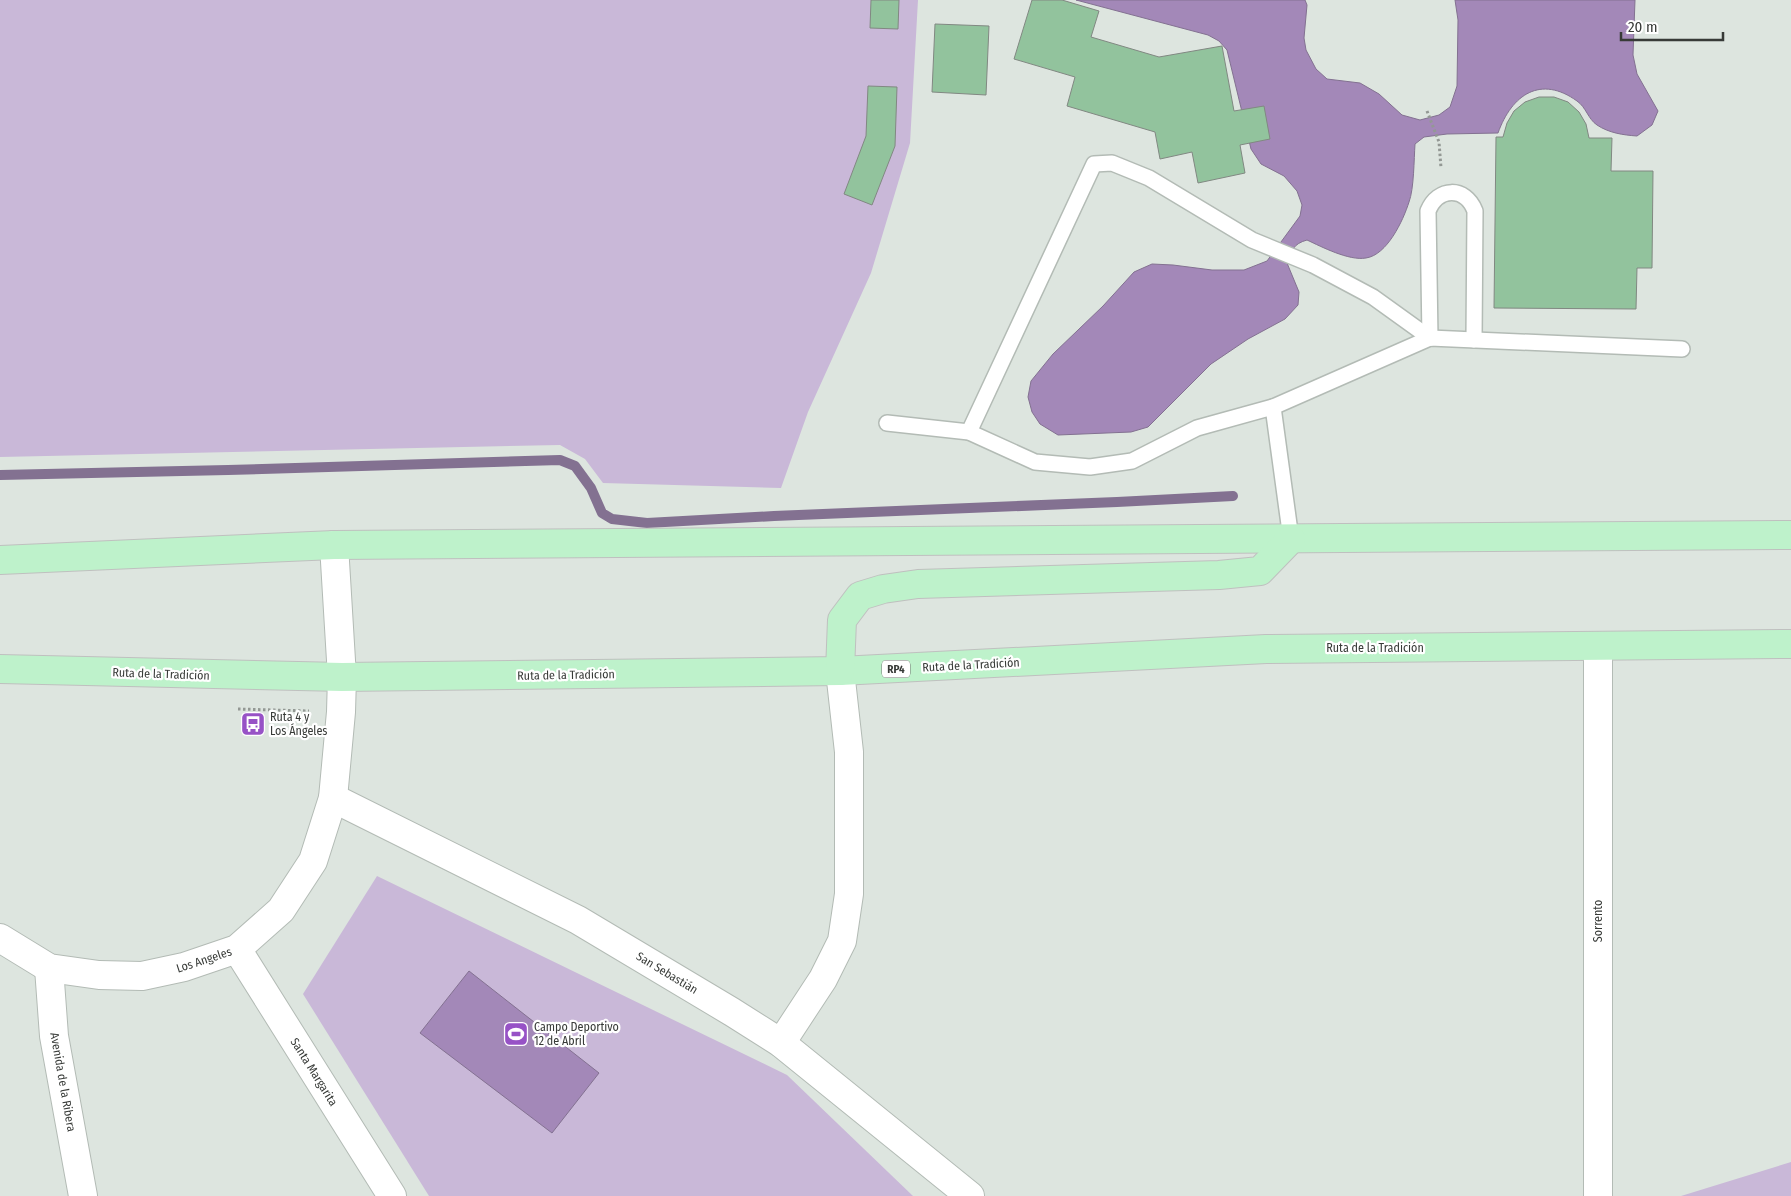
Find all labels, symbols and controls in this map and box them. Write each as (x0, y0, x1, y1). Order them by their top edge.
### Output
scale bar (1621, 10, 1724, 42)
text: 20 m (1628, 18, 1658, 36)
street label: Ruta de la Tradición (1326, 641, 1424, 655)
street label: Ruta de la Tradición (922, 655, 1020, 675)
road number: RP4 (882, 661, 910, 678)
street label: Ruta de la Tradición (112, 665, 210, 683)
street label: Ruta de la Tradición (517, 667, 615, 683)
place label: Ruta 4 y Los Ángeles (270, 710, 327, 738)
bus stop icon: Ruta 4 y Los Ángeles (240, 711, 266, 737)
street label: Sorrento (1591, 900, 1605, 942)
street label: Los Angeles (175, 944, 233, 976)
street label: San Sebastián (634, 949, 700, 997)
place label: Campo Deportivo 12 de Abril (534, 1020, 619, 1048)
sports icon: Campo Deportivo 12 de Abril (503, 1021, 529, 1047)
street label: Avenida de la Ribera (47, 1031, 79, 1133)
street label: Santa Margarita (288, 1035, 340, 1109)

